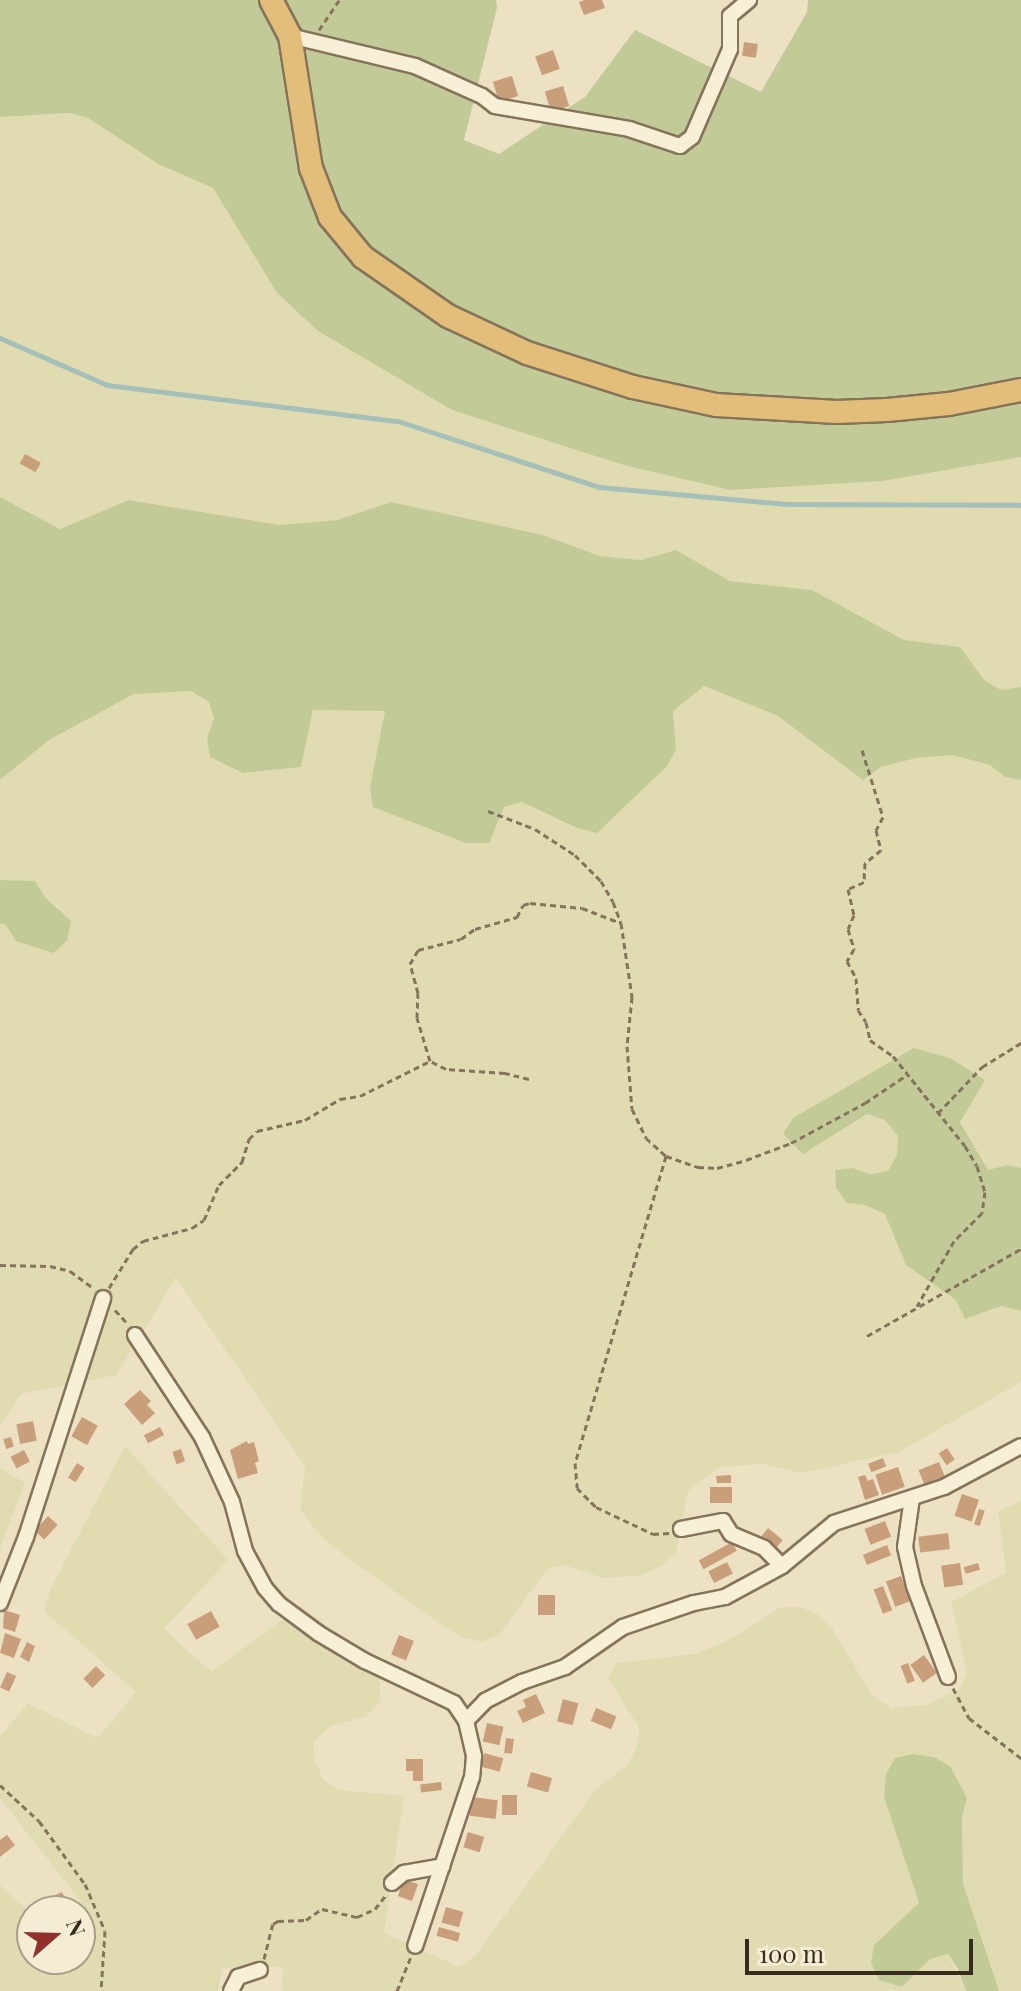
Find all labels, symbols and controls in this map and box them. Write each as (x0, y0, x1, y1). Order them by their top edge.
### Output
north arrow (16, 1895, 96, 1975)
text: N (60, 1915, 93, 1940)
scale bar (749, 1923, 977, 1973)
text: 100 m (759, 1937, 824, 1969)

